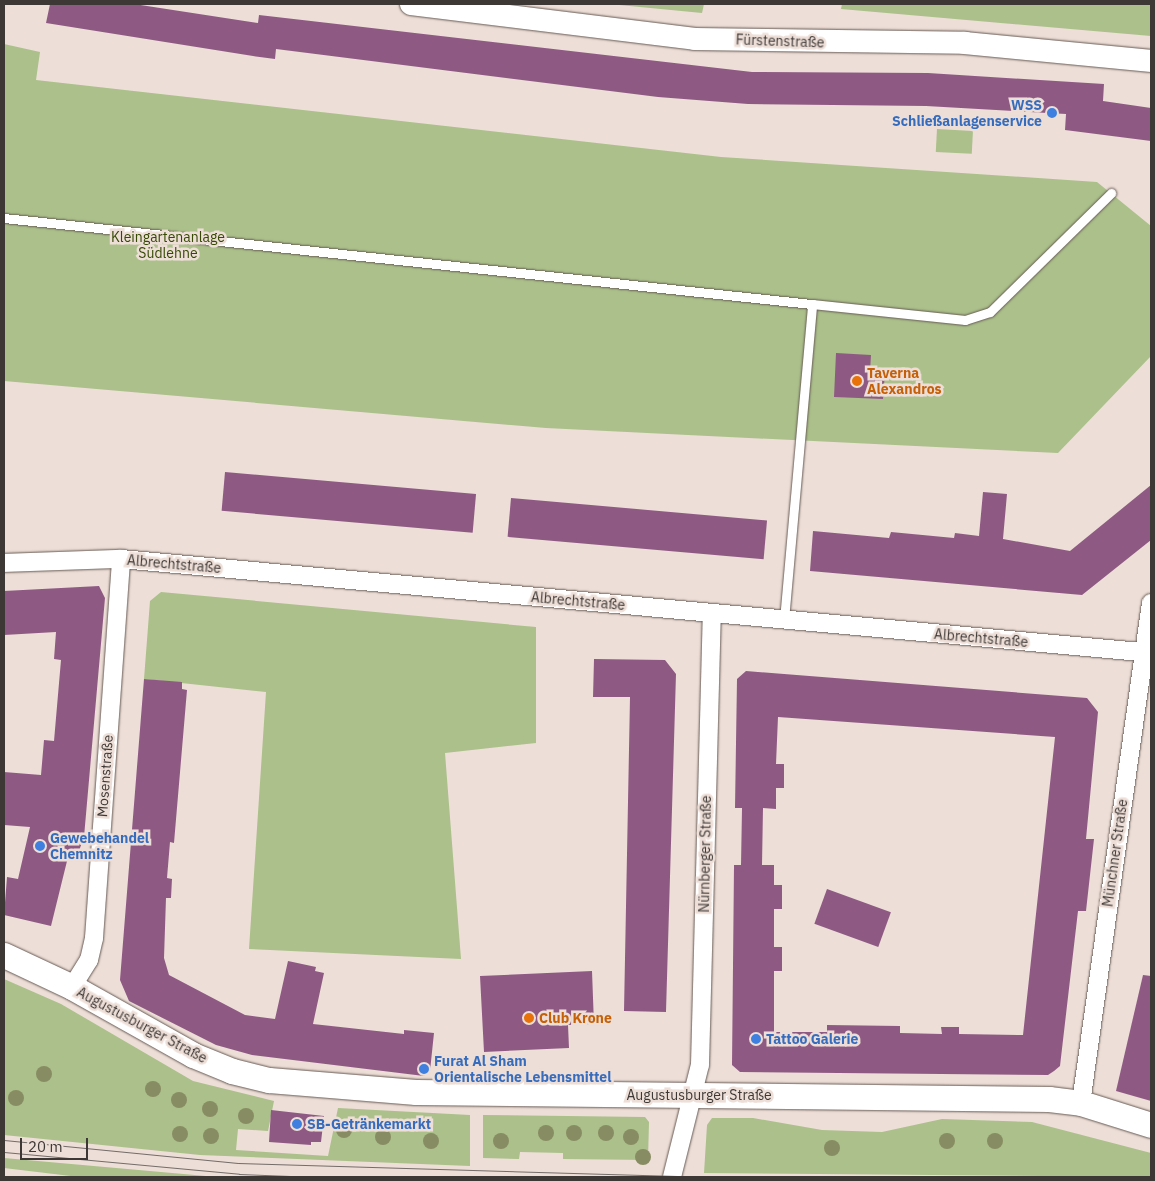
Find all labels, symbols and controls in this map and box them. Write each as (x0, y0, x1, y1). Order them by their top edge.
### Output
street label: Fürstenstraße (735, 31, 825, 51)
place label: WSS Schließanlagenservice (892, 97, 1042, 130)
marker: WSS Schließanlagenservice (1046, 107, 1058, 119)
park label: Kleingartenanlage Südlehne (111, 229, 225, 262)
place label: Taverna Alexandros (867, 365, 942, 398)
marker: Taverna Alexandros (851, 375, 863, 387)
street label: Albrechtstraße (126, 552, 222, 576)
street label: Albrechtstraße (530, 589, 626, 613)
street label: Albrechtstraße (933, 626, 1029, 650)
street label: Mosenstraße (94, 734, 116, 818)
street label: Nürnberger Straße (696, 795, 714, 913)
street label: Münchner Straße (1099, 798, 1131, 908)
place label: Gewebehandel Chemnitz (50, 830, 149, 862)
marker: Gewebehandel Chemnitz (34, 840, 46, 852)
street label: Augustusburger Straße (74, 984, 210, 1066)
place label: Club Krone (539, 1010, 612, 1026)
marker: Club Krone (523, 1012, 535, 1024)
place label: Tattoo Galerie (766, 1031, 858, 1047)
marker: Tattoo Galerie (750, 1033, 762, 1045)
place label: Furat Al Sham Orientalische Lebensmittel (434, 1053, 611, 1086)
marker: Furat Al Sham Orientalische Lebensmittel (418, 1063, 430, 1075)
street label: Augustusburger Straße (626, 1087, 772, 1103)
place label: SB-Getränkemarkt (307, 1116, 431, 1132)
marker: SB-Getränkemarkt (291, 1118, 303, 1130)
scale bar (22, 1128, 90, 1160)
text: 20 m (28, 1137, 63, 1156)

